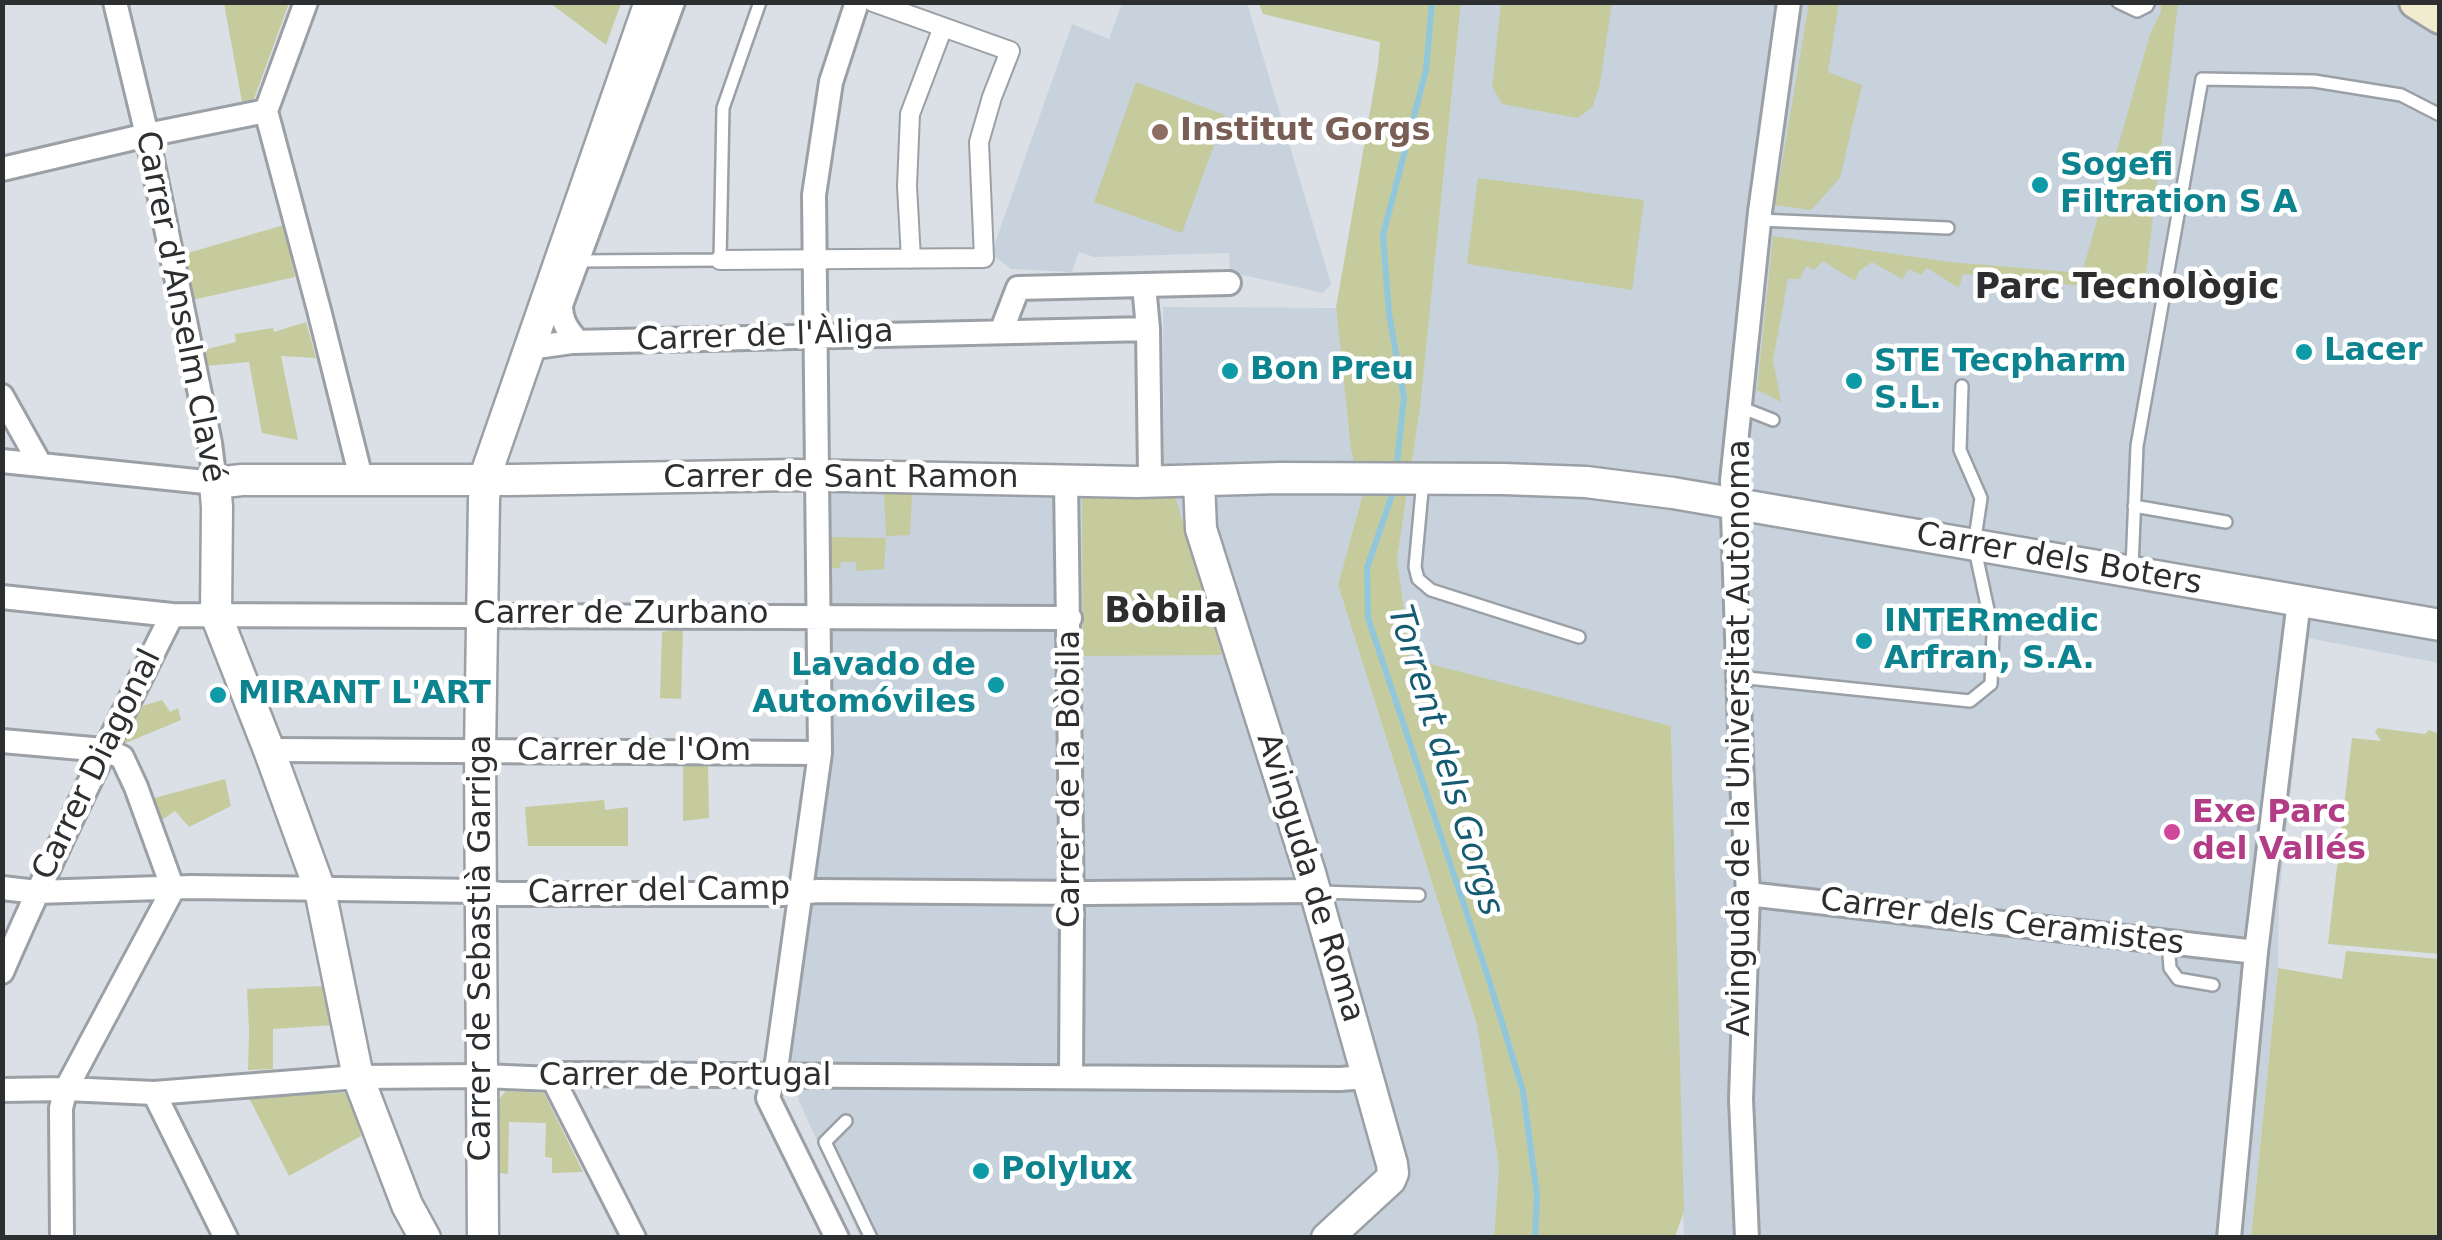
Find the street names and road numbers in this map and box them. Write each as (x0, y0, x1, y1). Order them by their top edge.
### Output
street label: Carrer d'Anselm Clavé (126, 128, 232, 486)
street label: Carrer de l'Àliga (636, 313, 894, 361)
street label: Avinguda de la Universitat Autònoma (1722, 439, 1760, 1037)
street label: Carrer de Sant Ramon (663, 460, 1019, 498)
street label: Carrer dels Boters (1913, 516, 2205, 604)
street label: Carrer de Zurbano (473, 596, 769, 634)
street label: Carrer de la Bòbila (1052, 630, 1090, 928)
street label: Carrer Diagonal (26, 643, 170, 887)
street label: Avinguda de Roma (1247, 729, 1371, 1027)
street label: Carrer de l'Om (517, 733, 751, 771)
street label: Carrer de Sebastià Garriga (463, 735, 501, 1161)
street label: Carrer del Camp (527, 871, 791, 913)
street label: Carrer dels Ceramistes (1818, 882, 2186, 964)
street label: Carrer de Portugal (539, 1058, 831, 1096)

